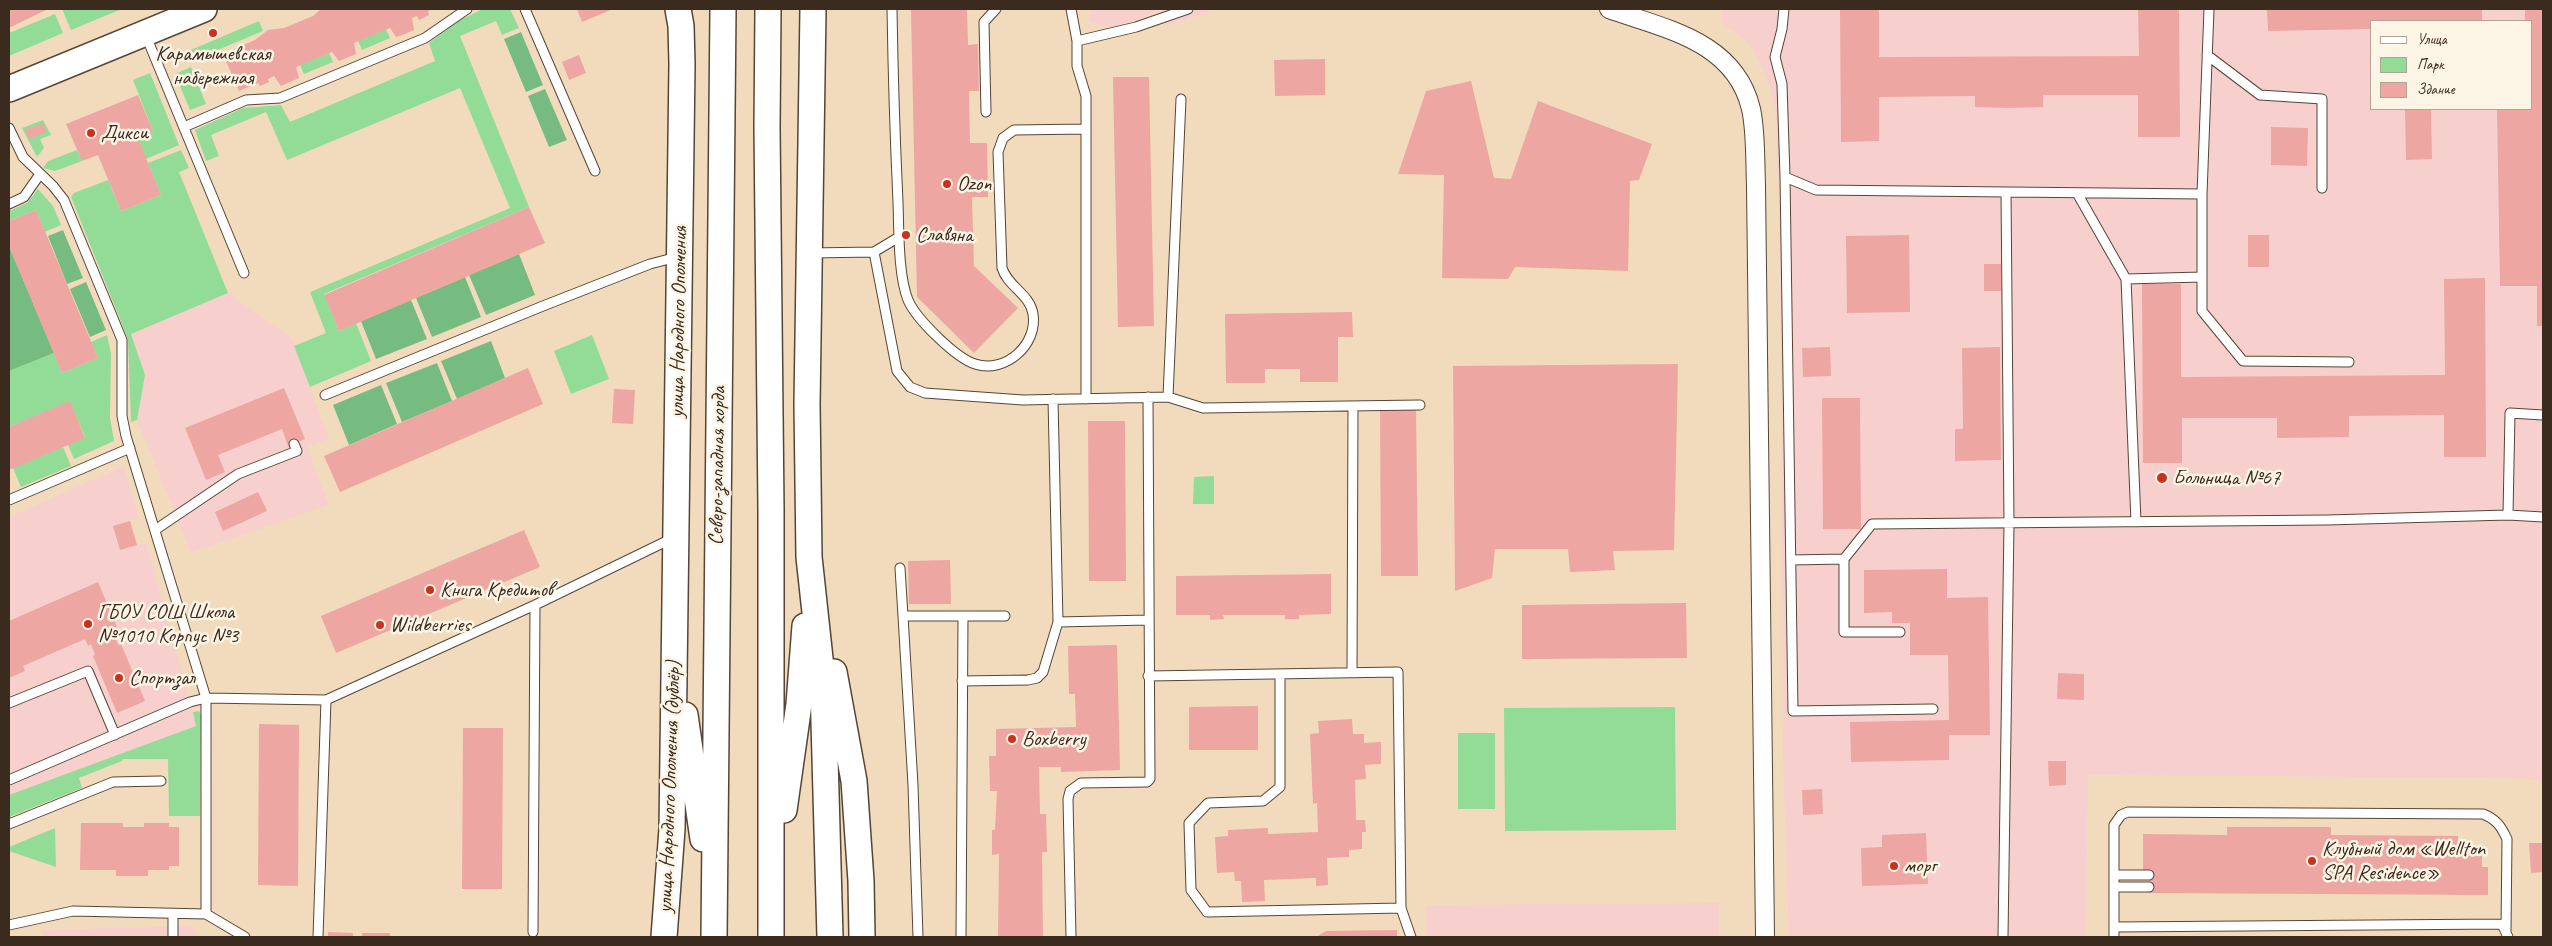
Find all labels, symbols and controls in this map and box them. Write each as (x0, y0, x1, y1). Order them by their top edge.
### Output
legend (2370, 20, 2532, 110)
marker: Карамышевская набережная (207, 27, 219, 39)
text: Улица (2417, 30, 2447, 49)
place label: Карамышевская набережная (156, 41, 270, 91)
text: Парк (2417, 55, 2444, 74)
text: Здание (2417, 80, 2455, 99)
place label: Дикси (101, 120, 148, 146)
marker: Дикси (85, 127, 97, 139)
place label: Ozon (957, 171, 992, 197)
marker: Ozon (941, 178, 953, 190)
place label: Славяна (916, 222, 973, 248)
street label: улица Народного Ополчения (665, 226, 693, 418)
marker: Славяна (900, 229, 912, 241)
street label: Северо-западная хорда (704, 386, 732, 546)
place label: Больница №67 (2173, 465, 2280, 491)
marker: Больница №67 (2155, 471, 2169, 485)
place label: Книга Кредитов (440, 577, 553, 603)
marker: Книга Кредитов (424, 584, 436, 596)
place label: ГБОУ СОШ Школа №1010 Корпус №3 (98, 599, 238, 649)
place label: Wildberries (390, 612, 470, 638)
marker: ГБОУ СОШ Школа №1010 Корпус №3 (82, 618, 94, 630)
marker: Wildberries (374, 619, 386, 631)
street label: улица Народного Ополчения (дублёр) (653, 660, 687, 914)
place label: Спортзал (129, 665, 195, 691)
marker: Спортзал (113, 672, 125, 684)
place label: Boxberry (1022, 726, 1086, 752)
marker: Boxberry (1006, 733, 1018, 745)
place label: Клубный дом «Wellton SPA Residence» (2322, 836, 2485, 886)
place label: морг (1904, 853, 1936, 879)
marker: Клубный дом «Wellton SPA Residence» (2306, 855, 2318, 867)
marker: морг (1888, 860, 1900, 872)

